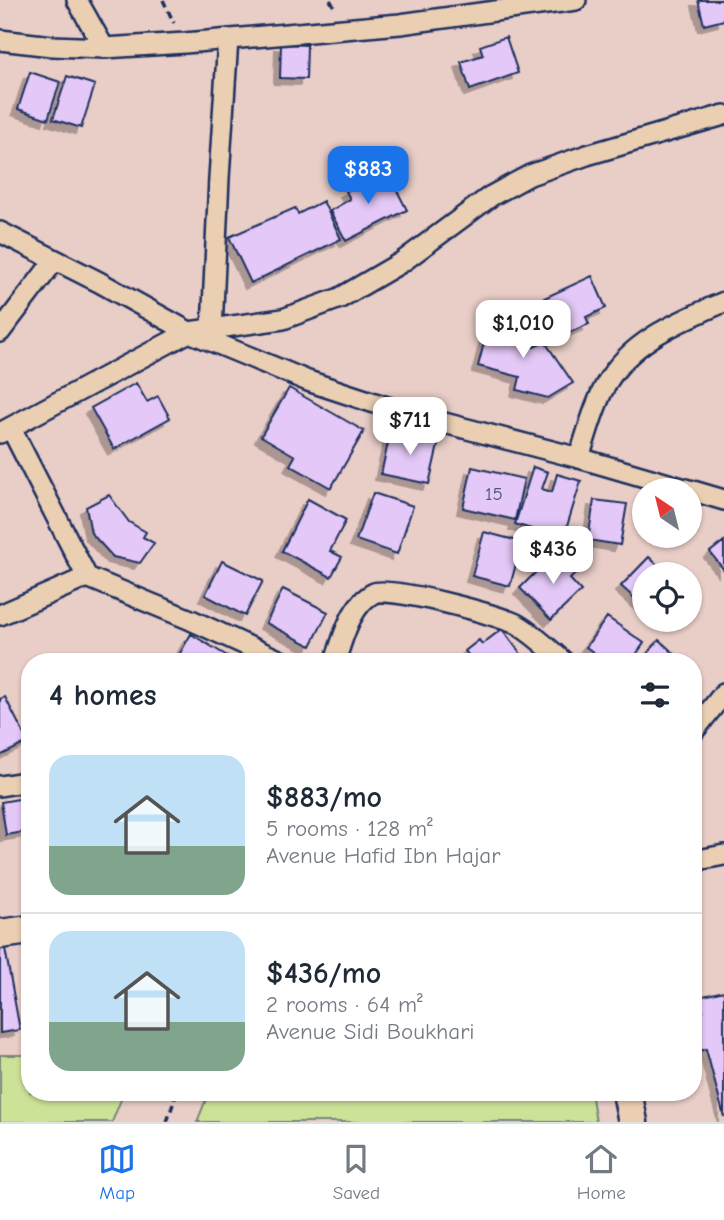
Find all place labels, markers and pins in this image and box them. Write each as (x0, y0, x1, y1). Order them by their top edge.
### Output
pin: $883 (327, 146, 409, 206)
pin: $1,010 (466, 300, 580, 360)
pin: $711 (369, 398, 451, 457)
pin: $436 (512, 526, 594, 586)

